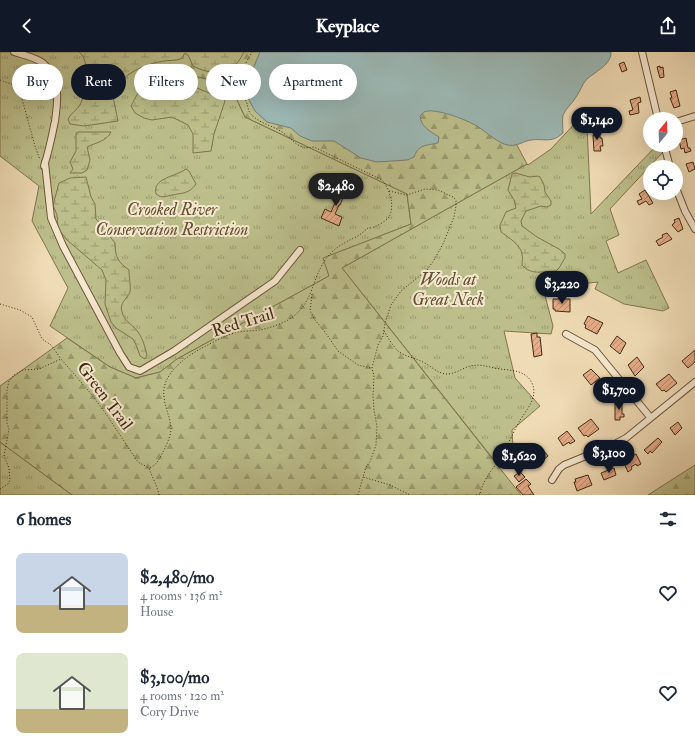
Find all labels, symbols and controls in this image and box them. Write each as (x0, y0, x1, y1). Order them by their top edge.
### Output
icon: back (16, 15, 38, 37)
text: Keyplace (316, 15, 379, 38)
icon: share (657, 15, 679, 37)
chip: Buy (12, 64, 63, 100)
chip: Rent (71, 64, 126, 100)
chip: Filters (134, 64, 198, 100)
chip: New (206, 64, 261, 100)
chip: Apartment (269, 64, 357, 100)
pin: $1,140 (564, 107, 630, 141)
text: $1,140 (580, 112, 614, 128)
north arrow (643, 112, 683, 152)
map controls (643, 112, 683, 200)
button: locate (643, 160, 683, 200)
pin: $2,480 (303, 173, 369, 207)
text: $2,480 (317, 178, 355, 194)
park label: Crooked River Conservation Restriction (96, 199, 248, 240)
park label: Woods at Great Neck (412, 269, 484, 310)
pin: $3,220 (529, 271, 595, 305)
text: $3,220 (544, 276, 580, 292)
street label: Red Trail (209, 302, 277, 341)
street label: Green Trail (73, 358, 138, 435)
pin: $1,700 (586, 377, 652, 411)
text: $1,700 (602, 382, 636, 398)
pin: $3,100 (576, 440, 642, 474)
pin: $1,620 (486, 443, 552, 477)
text: $3,100 (592, 445, 626, 461)
text: $1,620 (502, 448, 536, 464)
icon: filters (657, 508, 679, 530)
text: 6 homes (16, 509, 71, 530)
text: $2,480/mo (140, 567, 214, 588)
icon: home (48, 569, 96, 617)
icon: heart (657, 582, 679, 604)
text: 4 rooms · 136 m² (140, 588, 222, 604)
text: House (140, 604, 173, 620)
text: $3,100/mo (140, 667, 209, 688)
icon: home (48, 669, 96, 717)
icon: heart (657, 682, 679, 704)
text: 4 rooms · 120 m² (140, 688, 224, 704)
text: Cory Drive (140, 704, 199, 720)

